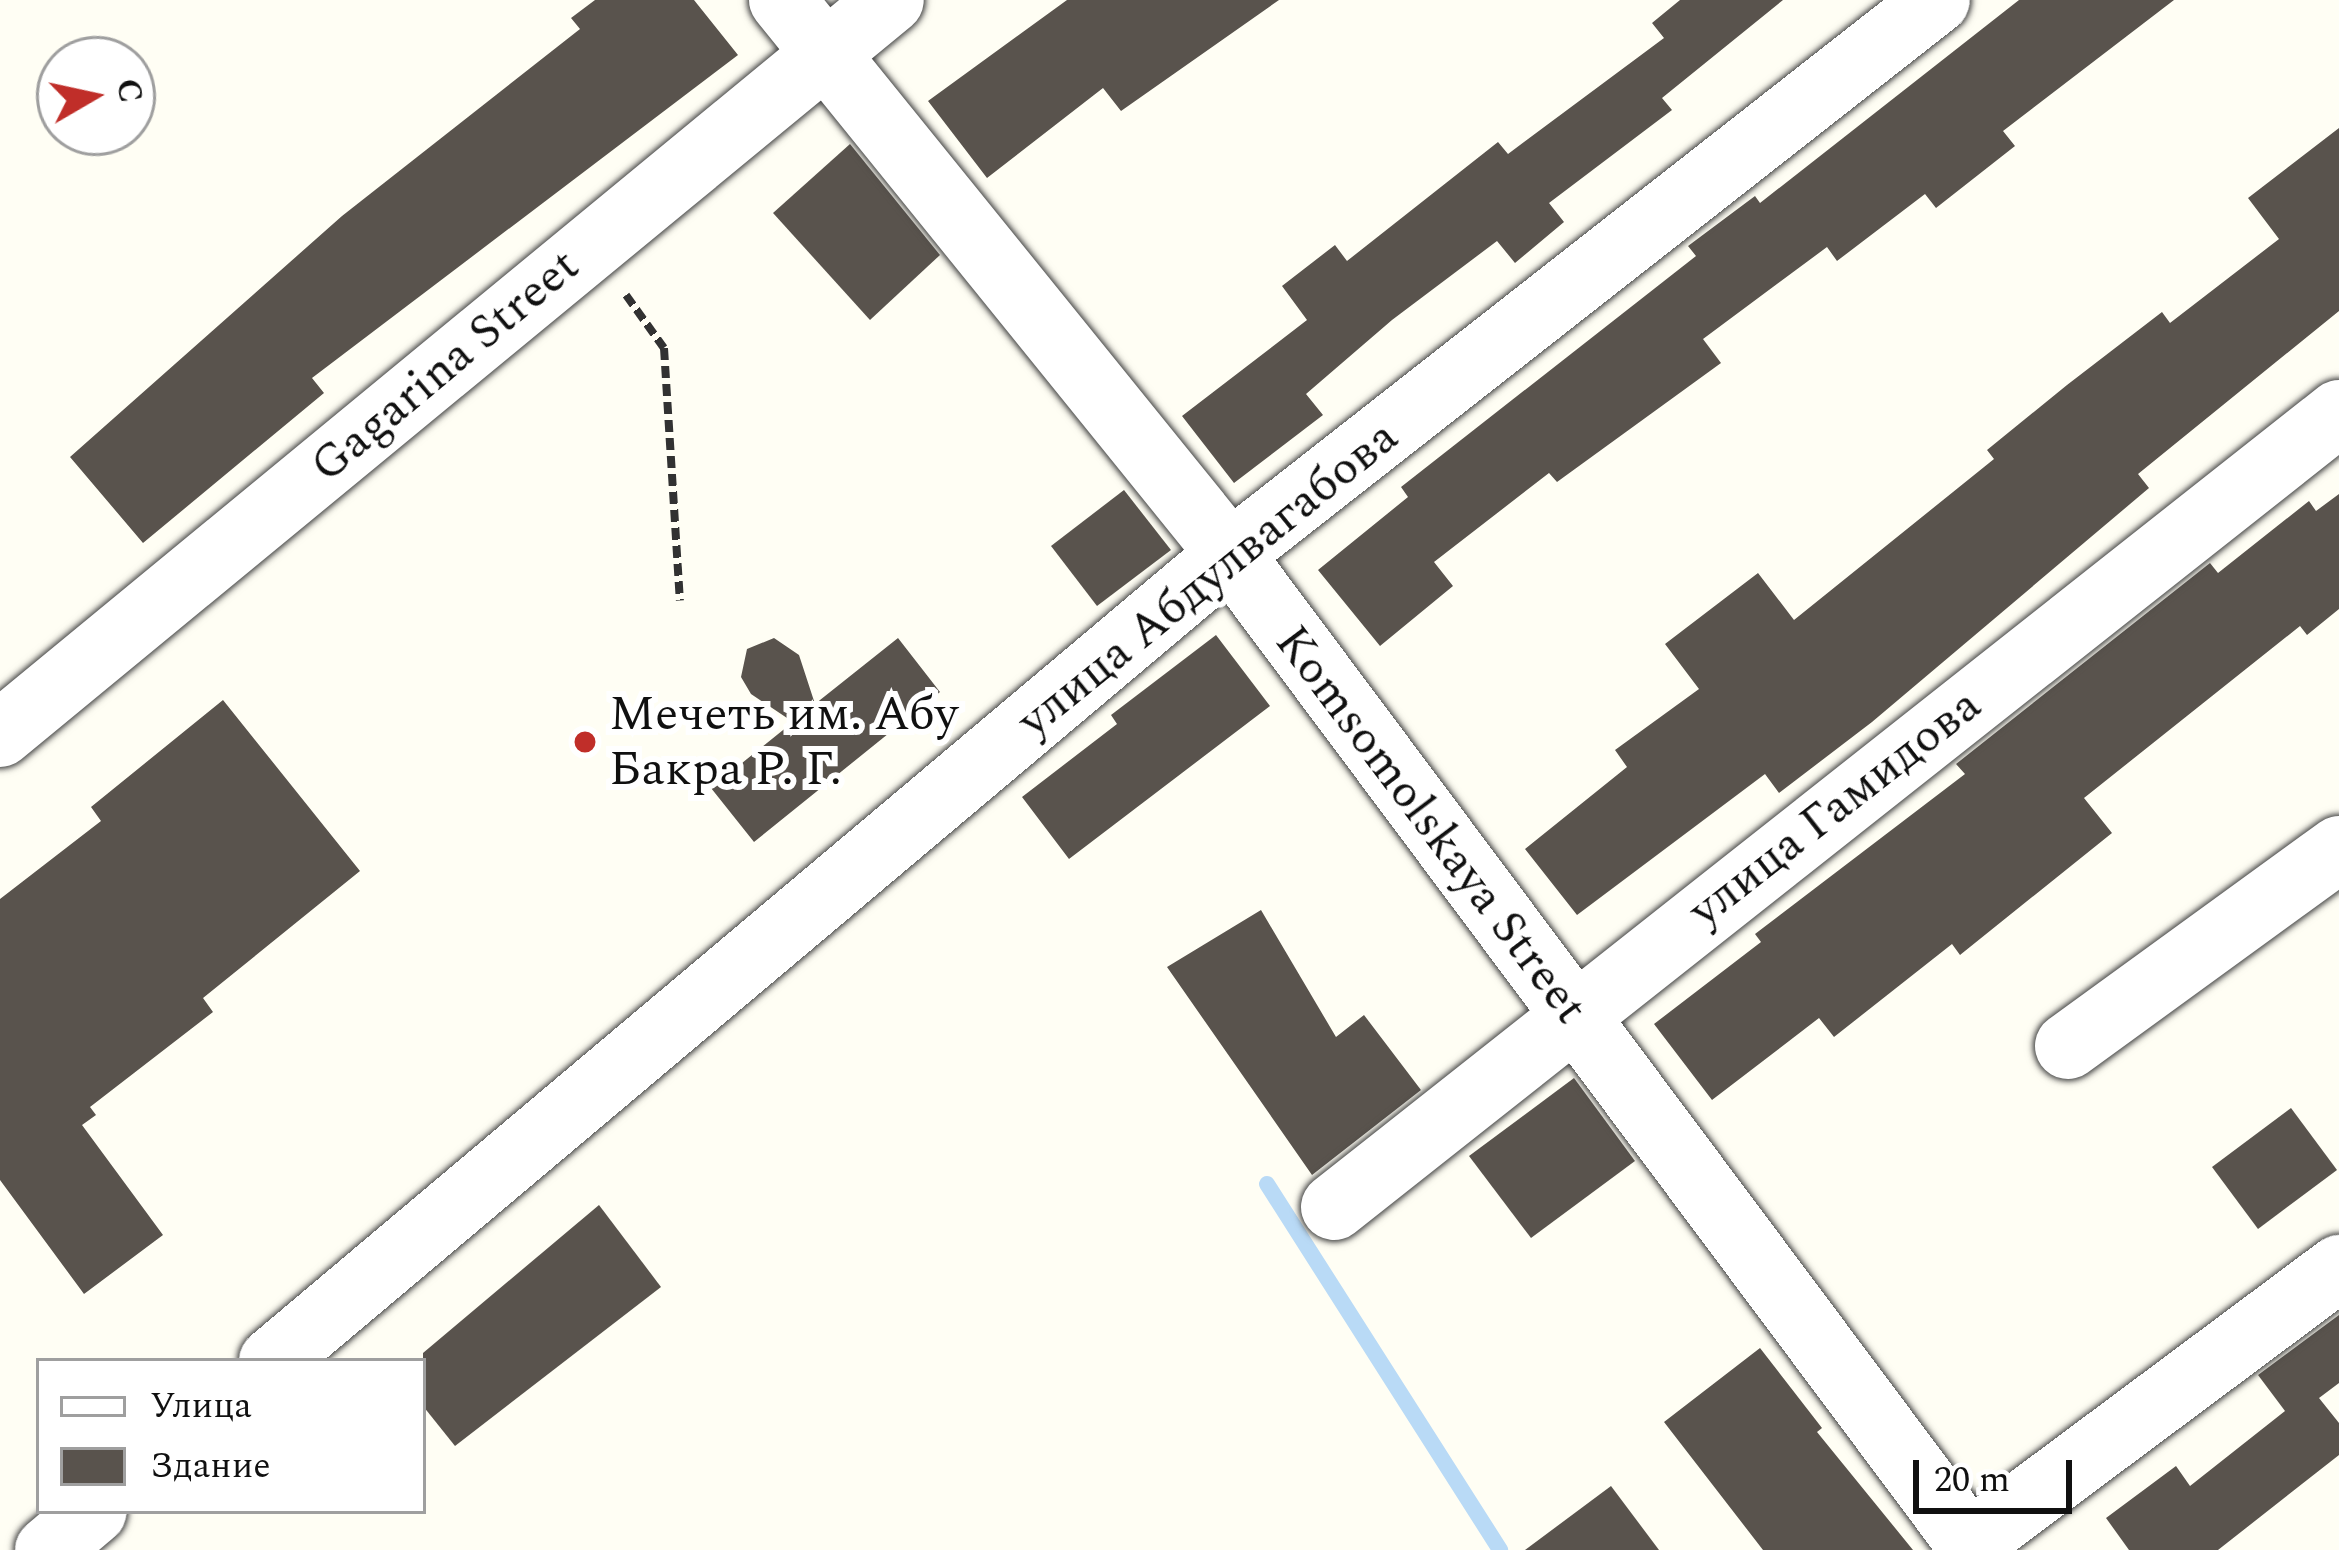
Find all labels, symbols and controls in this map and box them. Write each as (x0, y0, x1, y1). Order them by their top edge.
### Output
north arrow (36, 36, 156, 156)
text: С (102, 75, 155, 106)
street label: Gagarina Street (299, 237, 591, 495)
street label: улица Абдулвагабова (1006, 408, 1410, 750)
street label: Komsomolskaya Street (1263, 615, 1599, 1035)
street label: улица Гамидова (1678, 676, 1992, 940)
place label: Мечеть им. Абу Бакра Р. Г. (609, 685, 958, 798)
marker: Мечеть им. Абу Бакра Р. Г. (572, 729, 598, 755)
legend (36, 1358, 426, 1514)
text: Улица (150, 1379, 252, 1434)
scale bar (1919, 1436, 2078, 1510)
text: Здание (150, 1439, 271, 1494)
text: 20 m (1934, 1453, 2010, 1508)

